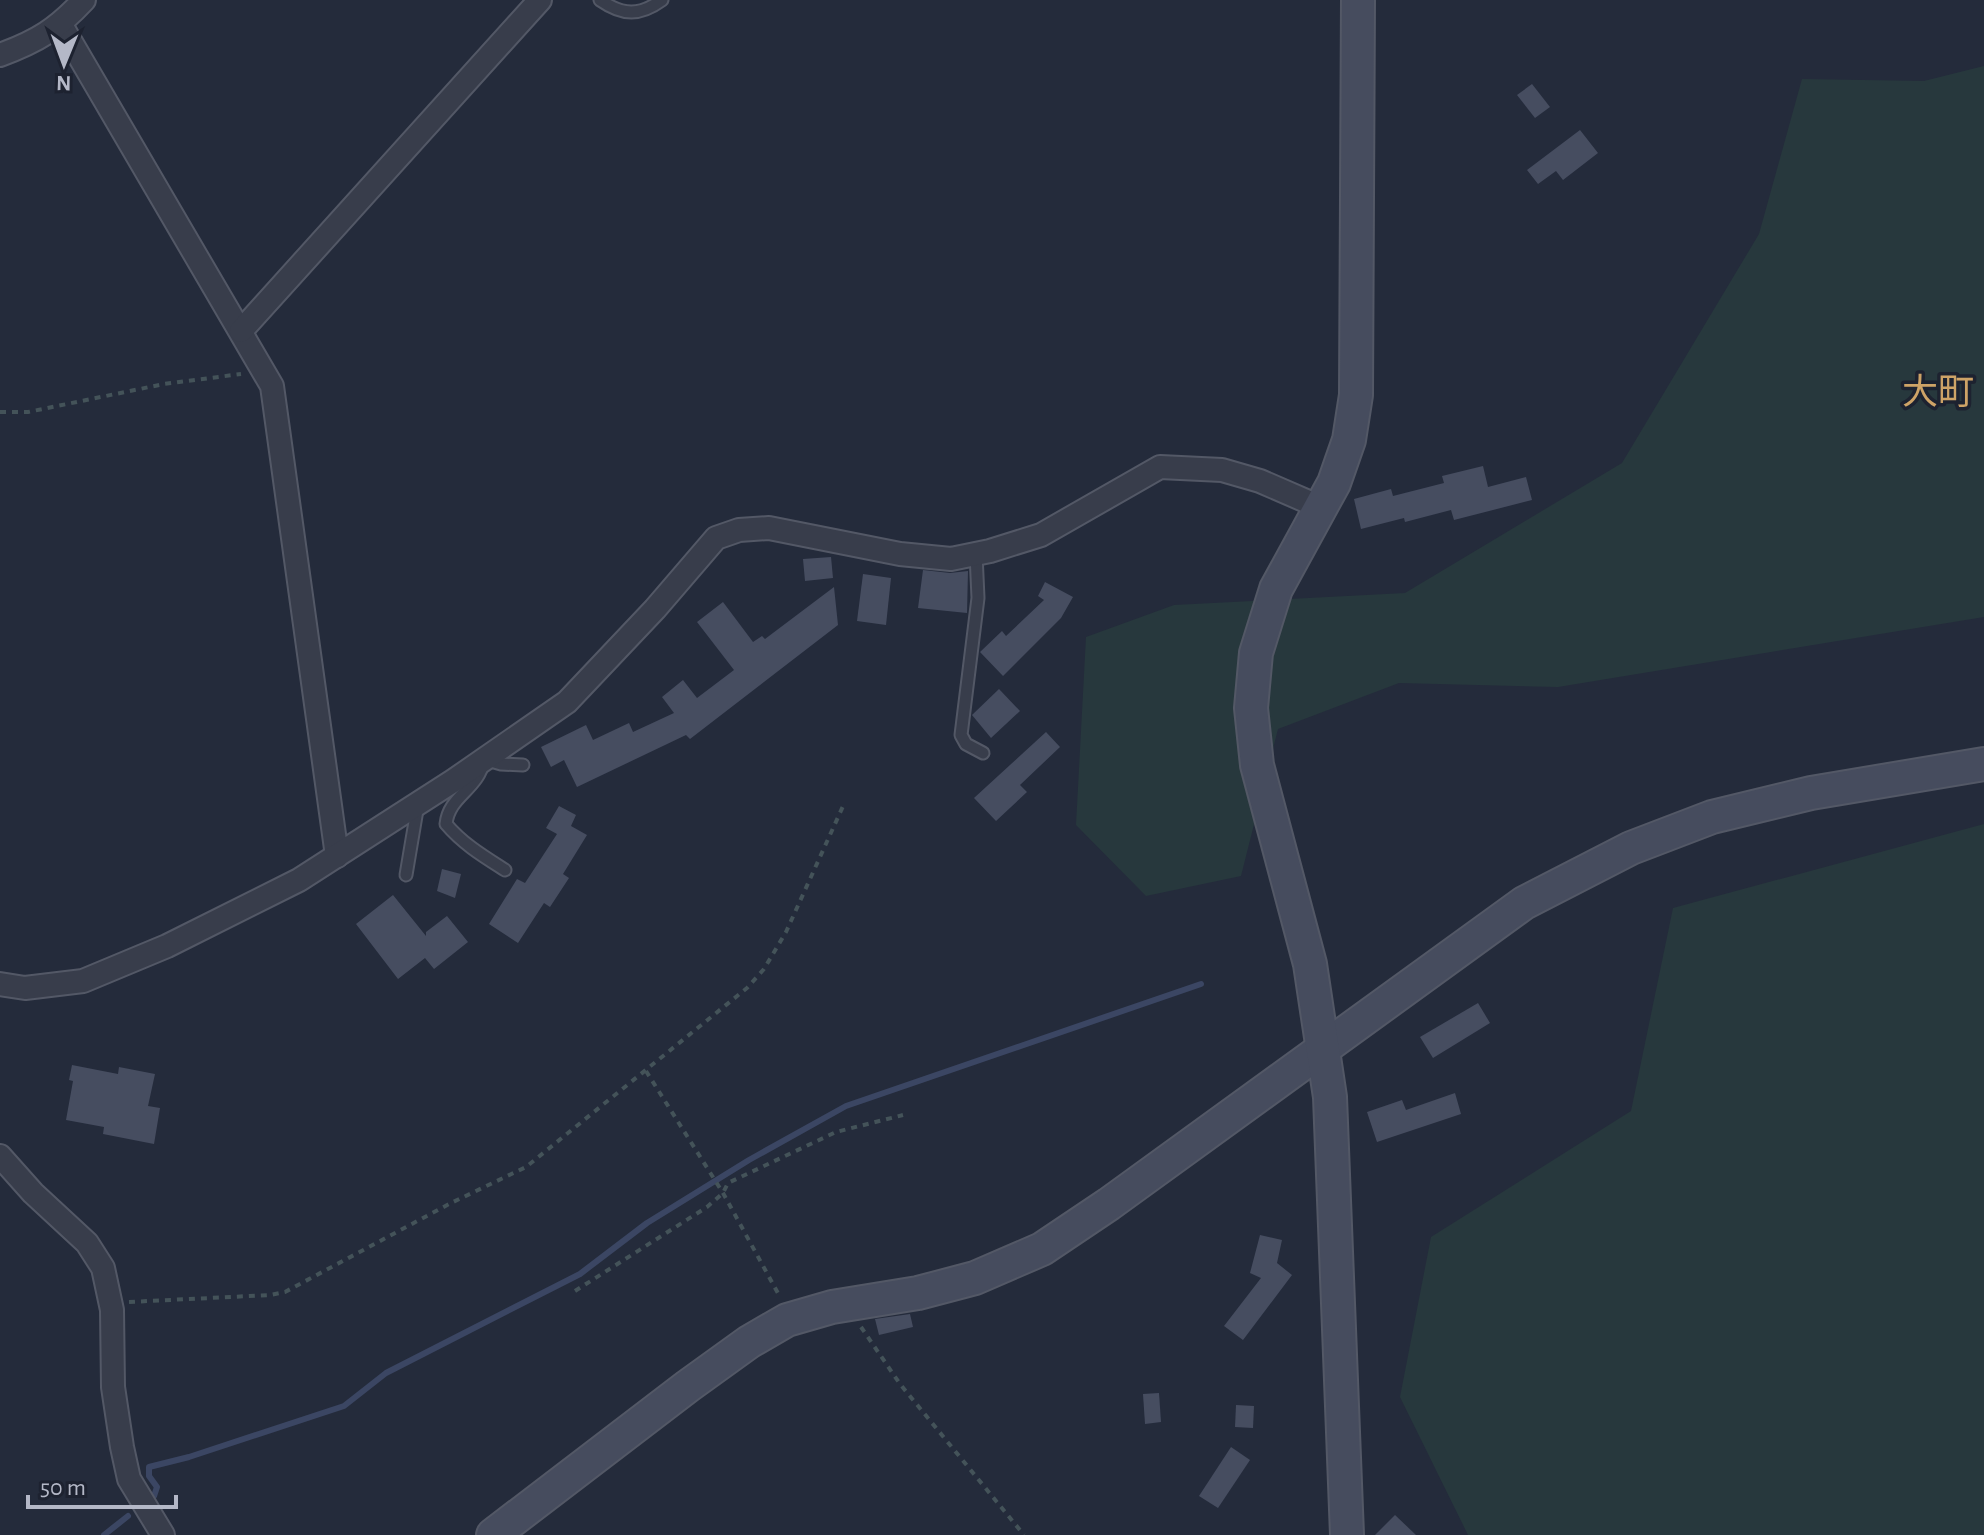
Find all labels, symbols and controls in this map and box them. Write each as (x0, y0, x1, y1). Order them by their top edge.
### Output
north arrow (24, 24, 104, 104)
text: N (56, 72, 72, 94)
district label: 大町 (1902, 373, 1974, 411)
scale bar (28, 1459, 176, 1509)
text: 50 m (40, 1476, 86, 1500)

